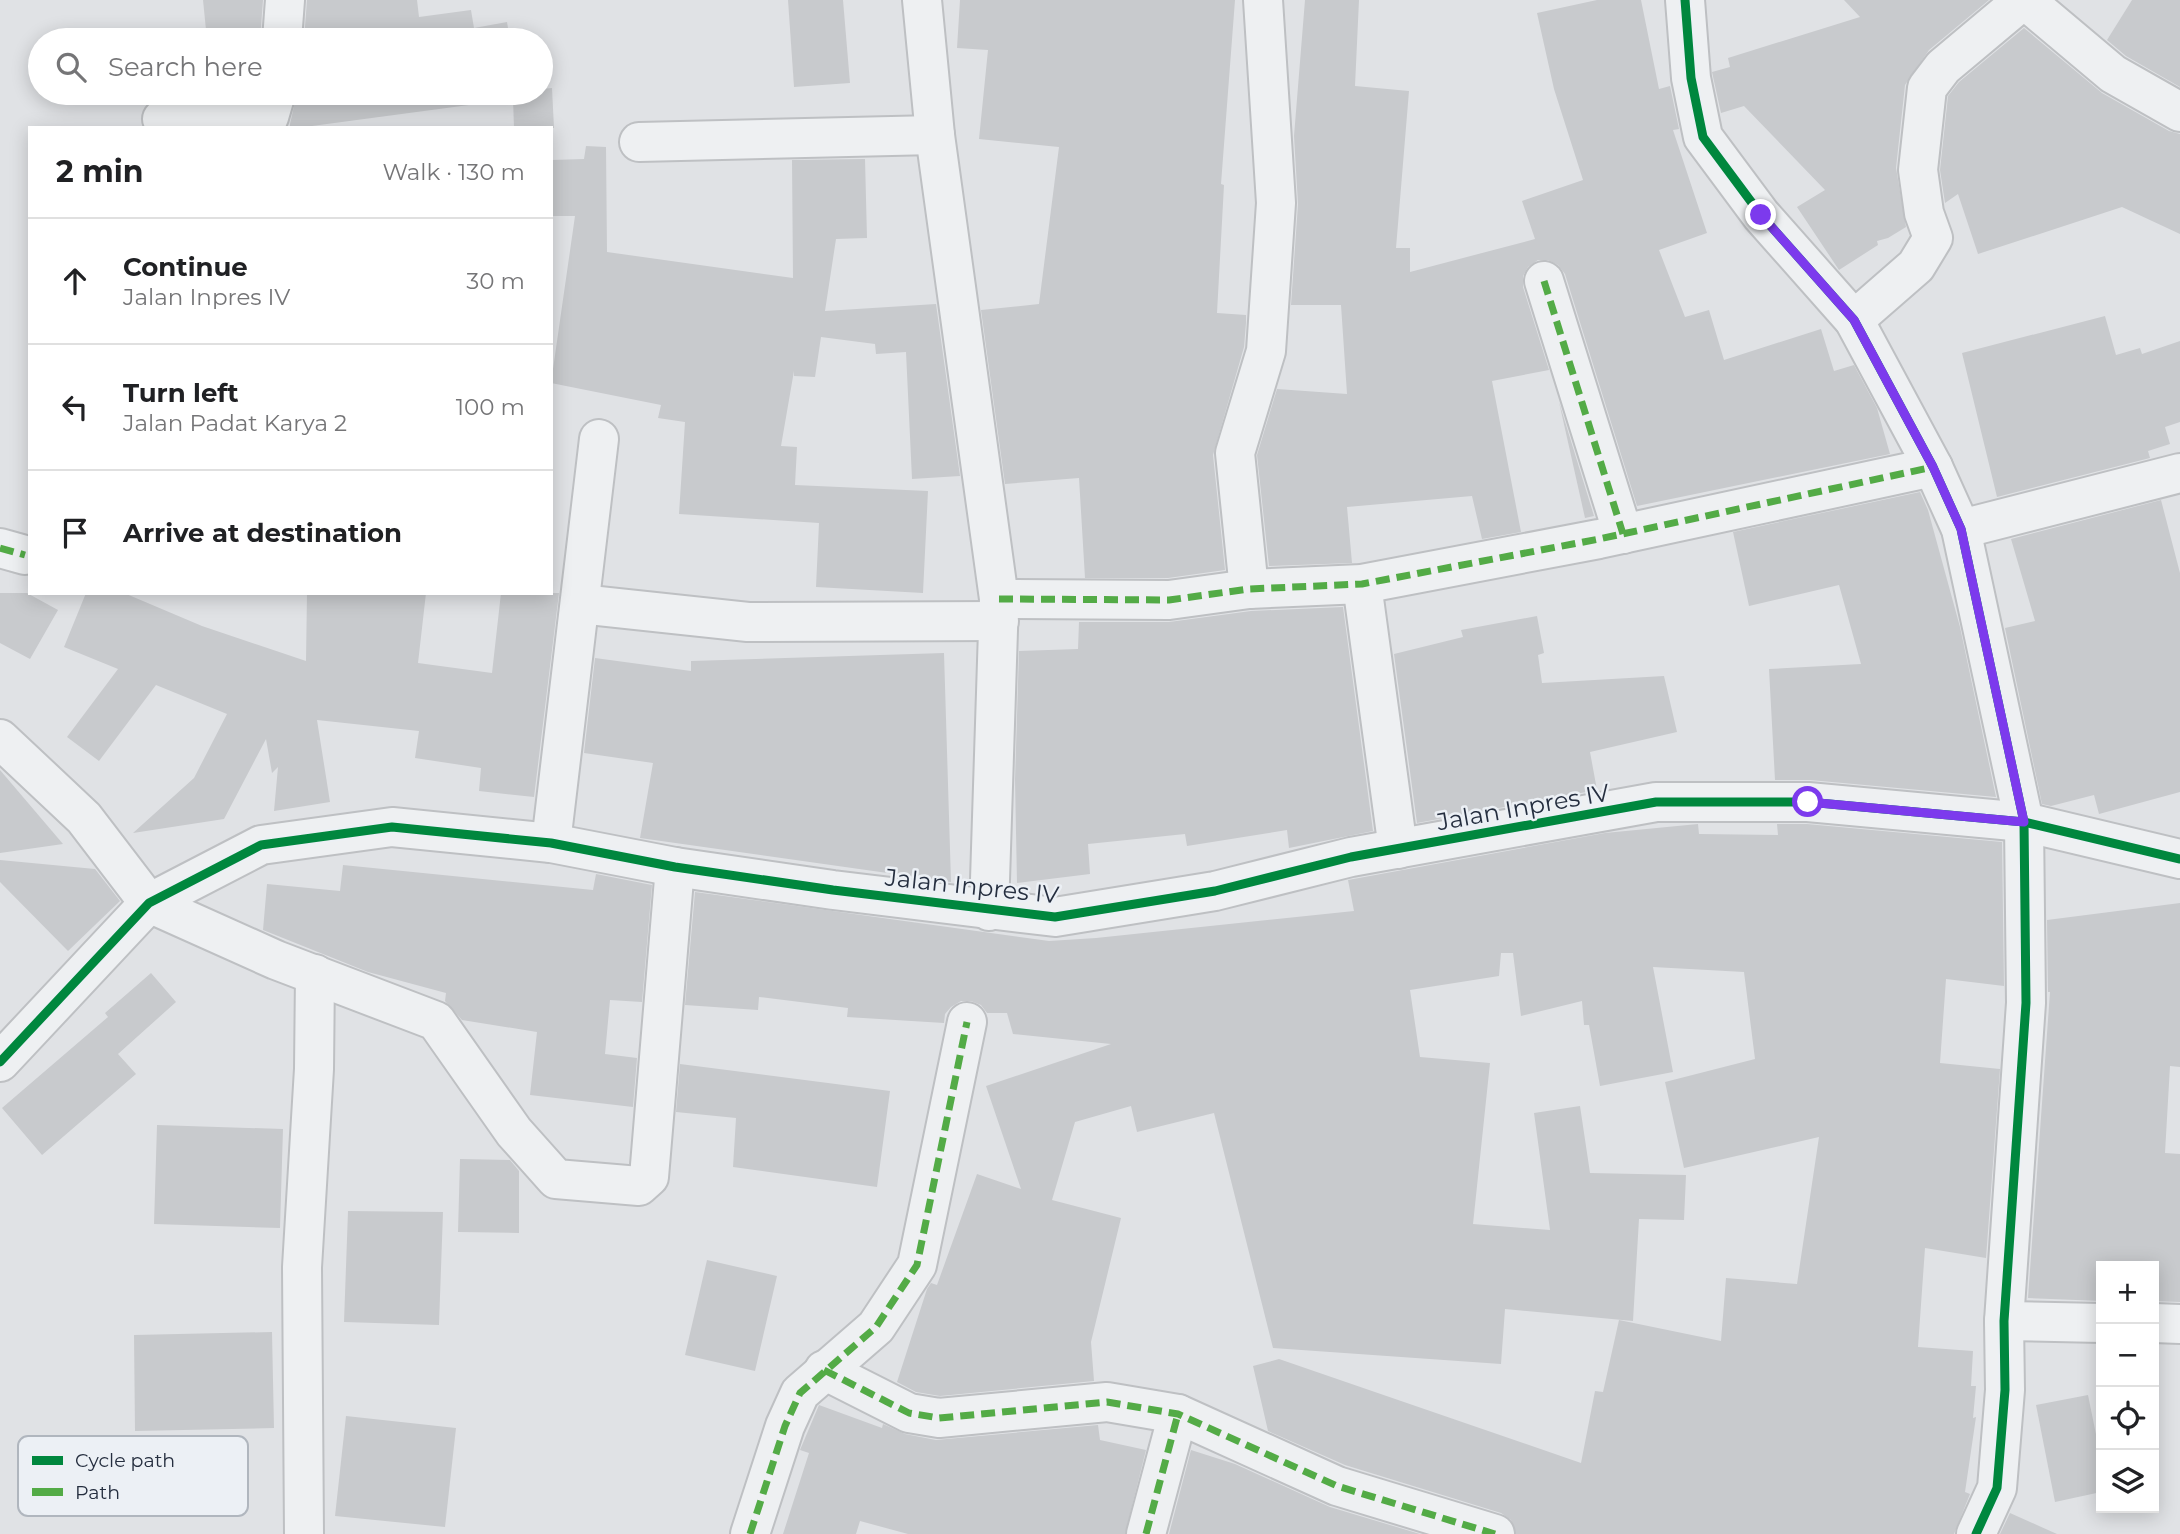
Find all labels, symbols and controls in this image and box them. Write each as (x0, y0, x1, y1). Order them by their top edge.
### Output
search box (28, 28, 553, 105)
icon: search (52, 48, 90, 86)
text: Search here (108, 51, 263, 83)
text: 2 min (56, 153, 143, 190)
text: Walk · 130 m (382, 158, 525, 186)
route end (1745, 199, 1776, 230)
text: Continue (123, 251, 248, 283)
icon: ahead (56, 262, 94, 300)
text: 30 m (466, 267, 525, 295)
text: Jalan Inpres IV (123, 283, 290, 311)
text: Turn left (123, 377, 239, 409)
icon: left (56, 388, 94, 426)
text: 100 m (456, 393, 525, 421)
text: Jalan Padat Karya 2 (123, 409, 347, 437)
icon: arrive (56, 514, 94, 552)
text: Arrive at destination (123, 517, 402, 549)
street label: Jalan Inpres IV (1434, 778, 1612, 837)
route start (1792, 786, 1823, 817)
street label: Jalan Inpres IV (883, 862, 1061, 910)
map controls (2096, 1261, 2159, 1513)
button: + (2096, 1261, 2159, 1324)
button: − (2096, 1324, 2159, 1387)
button: locate (2096, 1387, 2159, 1450)
legend (18, 1436, 248, 1516)
text: Cycle path (75, 1449, 175, 1472)
button: layers (2096, 1450, 2159, 1513)
text: Path (75, 1481, 120, 1504)

